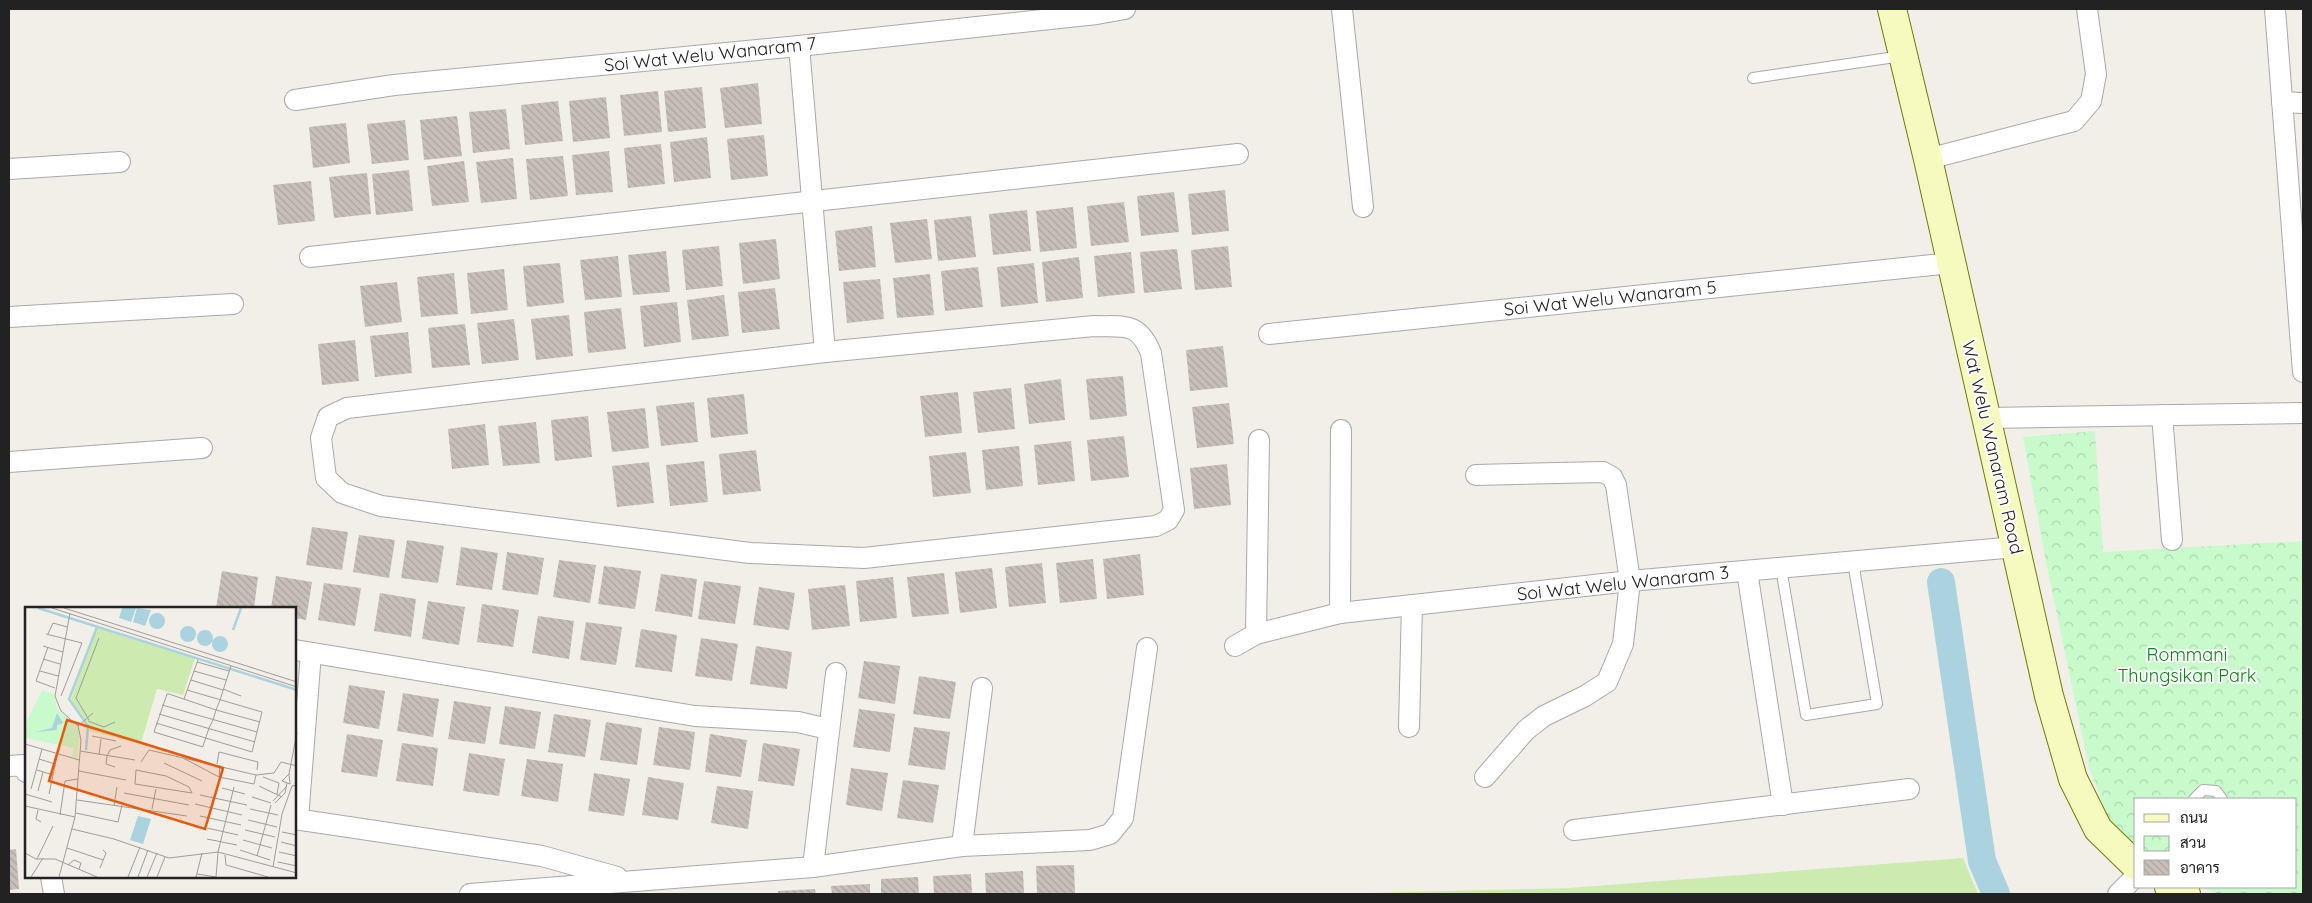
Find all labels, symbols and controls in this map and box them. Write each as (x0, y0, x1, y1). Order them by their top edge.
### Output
street label: Soi Wat Welu Wanaram 7 (603, 31, 817, 77)
street label: Soi Wat Welu Wanaram 5 (1503, 275, 1717, 321)
street label: Wat Welu Wanaram Road (1957, 338, 2029, 556)
street label: Soi Wat Welu Wanaram 3 (1516, 560, 1730, 606)
inset map (25, 607, 296, 878)
park label: Rommani Thungsikan Park (2118, 643, 2256, 687)
legend (2134, 798, 2297, 888)
text: ถนน (2180, 808, 2208, 827)
text: สวน (2180, 833, 2206, 852)
text: อาคาร (2180, 858, 2220, 877)

